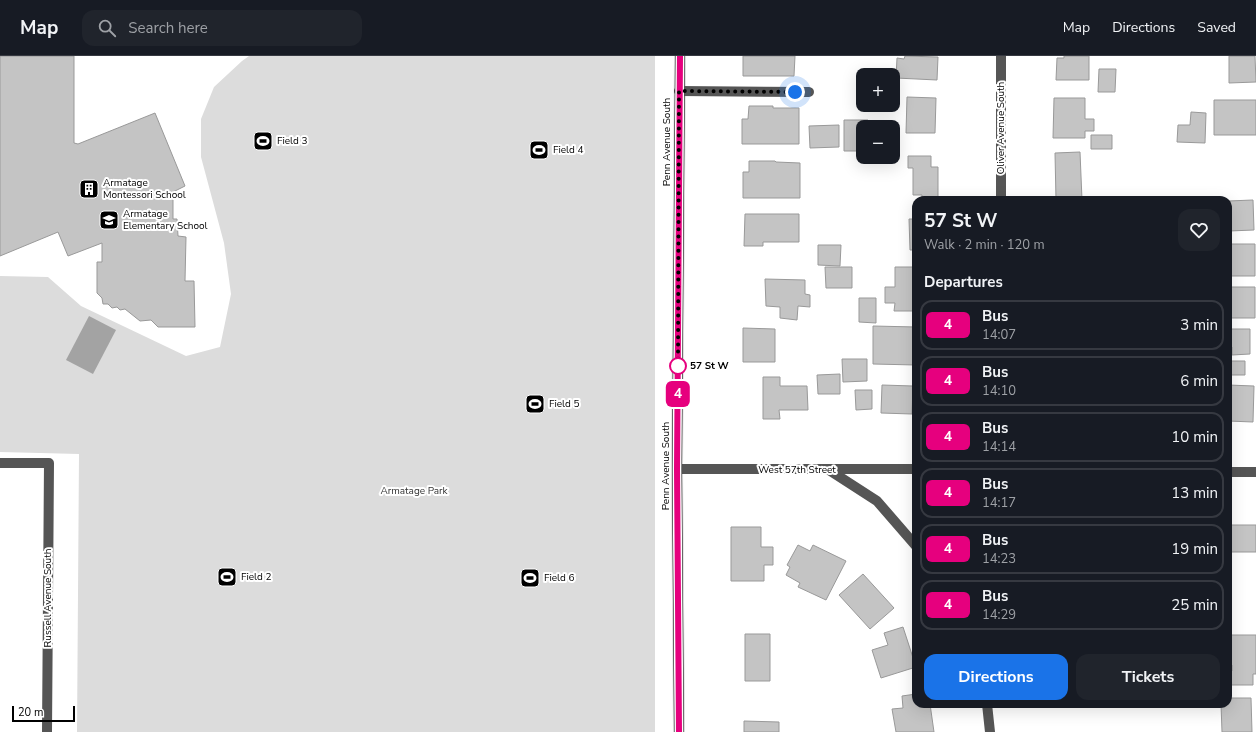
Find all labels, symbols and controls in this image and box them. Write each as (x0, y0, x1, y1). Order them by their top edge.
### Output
search box (82, 10, 362, 46)
text: Map (20, 15, 58, 41)
icon: search (96, 17, 118, 39)
text: Search here (128, 18, 208, 38)
text: Map (1063, 18, 1090, 37)
text: Directions (1112, 18, 1175, 37)
text: Saved (1197, 18, 1236, 37)
map controls (856, 68, 900, 164)
button: + (856, 68, 900, 112)
your location (785, 82, 805, 102)
street label: Oliver Avenue South (994, 82, 1008, 174)
street label: Penn Avenue South (660, 98, 674, 186)
button: − (856, 120, 900, 164)
sports icon: Field 3 (252, 130, 274, 152)
place label: Field 3 (277, 134, 307, 148)
sports icon: Field 4 (528, 139, 550, 161)
place label: Field 4 (553, 143, 583, 157)
place label: Armatage Montessori School (103, 176, 186, 202)
building icon: Armatage Montessori School (78, 178, 100, 200)
place label: Armatage Elementary School (123, 207, 208, 233)
text: 57 St W (924, 208, 997, 234)
school or university icon: Armatage Elementary School (98, 209, 120, 231)
button: heart (1178, 209, 1220, 251)
text: Walk · 2 min · 120 m (924, 236, 1045, 254)
text: Departures (924, 272, 1003, 292)
text: Bus (982, 306, 1008, 326)
text: 4 (944, 315, 952, 334)
text: 3 min (1180, 315, 1218, 335)
text: 14:07 (982, 326, 1016, 344)
marker: 57 St W (669, 357, 687, 375)
place label: 57 St W (690, 359, 729, 373)
text: Bus (982, 362, 1008, 382)
text: 4 (944, 371, 952, 390)
text: 6 min (1180, 371, 1218, 391)
line badge: 4 (665, 381, 691, 407)
text: 14:10 (982, 382, 1016, 400)
text: 4 (674, 384, 682, 403)
sports icon: Field 5 (524, 393, 546, 415)
place label: Field 5 (549, 397, 579, 411)
text: Bus (982, 418, 1008, 438)
street label: Penn Avenue South (659, 422, 673, 510)
text: 4 (944, 427, 952, 446)
text: 10 min (1171, 427, 1218, 447)
text: 14:14 (982, 438, 1016, 456)
street label: West 57th Street (758, 463, 836, 477)
text: Bus (982, 474, 1008, 494)
text: 4 (944, 483, 952, 502)
text: 13 min (1171, 483, 1218, 503)
park label: Armatage Park (380, 484, 449, 498)
text: 14:17 (982, 494, 1016, 512)
text: Bus (982, 530, 1008, 550)
text: 4 (944, 539, 952, 558)
text: 19 min (1171, 539, 1218, 559)
street label: Russell Avenue South (41, 549, 55, 647)
text: 14:23 (982, 550, 1016, 568)
sports icon: Field 2 (216, 566, 238, 588)
sports icon: Field 6 (519, 567, 541, 589)
place label: Field 2 (241, 570, 271, 584)
place label: Field 6 (544, 571, 574, 585)
text: Bus (982, 586, 1008, 606)
text: 4 (944, 595, 952, 614)
text: 25 min (1171, 595, 1218, 615)
text: 14:29 (982, 606, 1016, 624)
button: Directions (924, 654, 1068, 700)
button: Tickets (1076, 654, 1220, 700)
scale bar (12, 704, 75, 723)
text: 20 m (18, 705, 43, 720)

